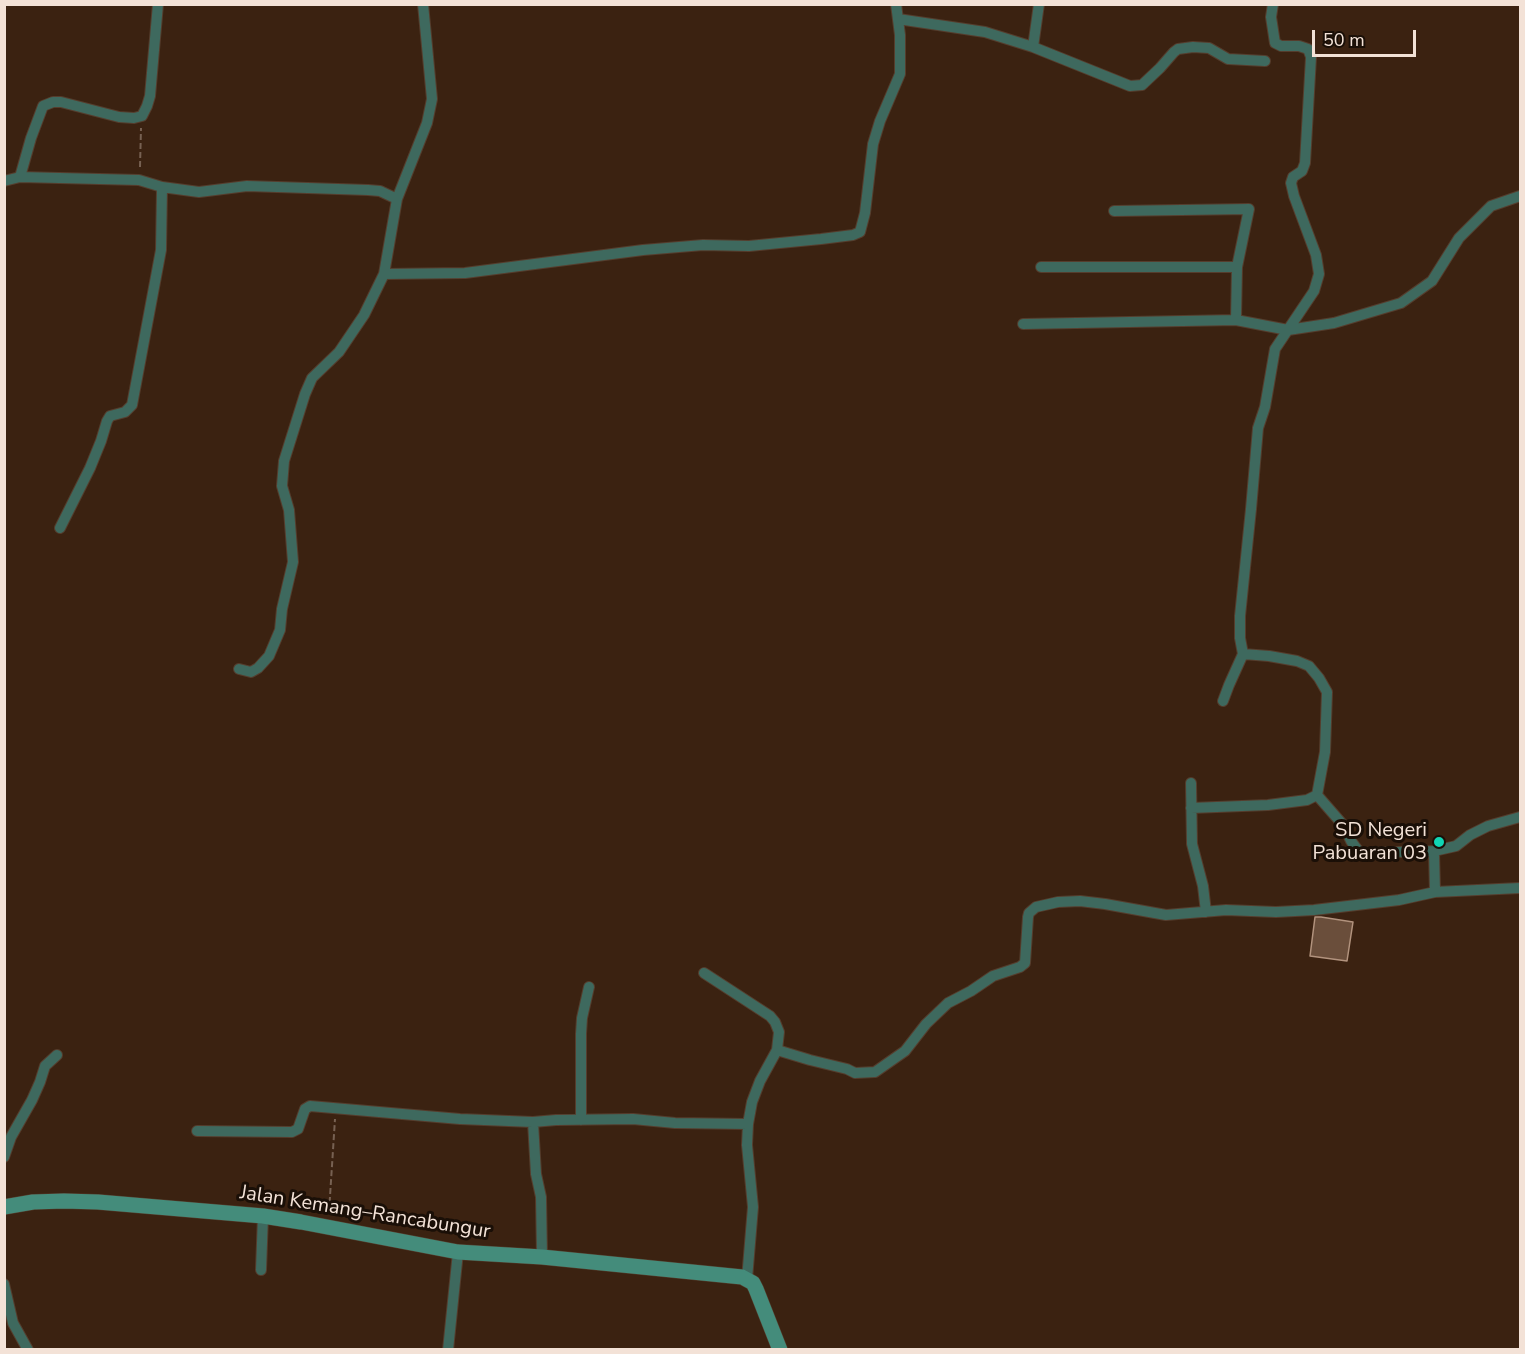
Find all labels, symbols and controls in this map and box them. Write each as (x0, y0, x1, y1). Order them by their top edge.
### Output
scale bar (1315, 18, 1418, 56)
text: 50 m (1323, 28, 1365, 52)
place label: SD Negeri Pabuaran 03 (1313, 819, 1427, 866)
marker: SD Negeri Pabuaran 03 (1432, 835, 1446, 849)
street label: Jalan Kemang–Rancabungur (238, 1181, 492, 1245)

